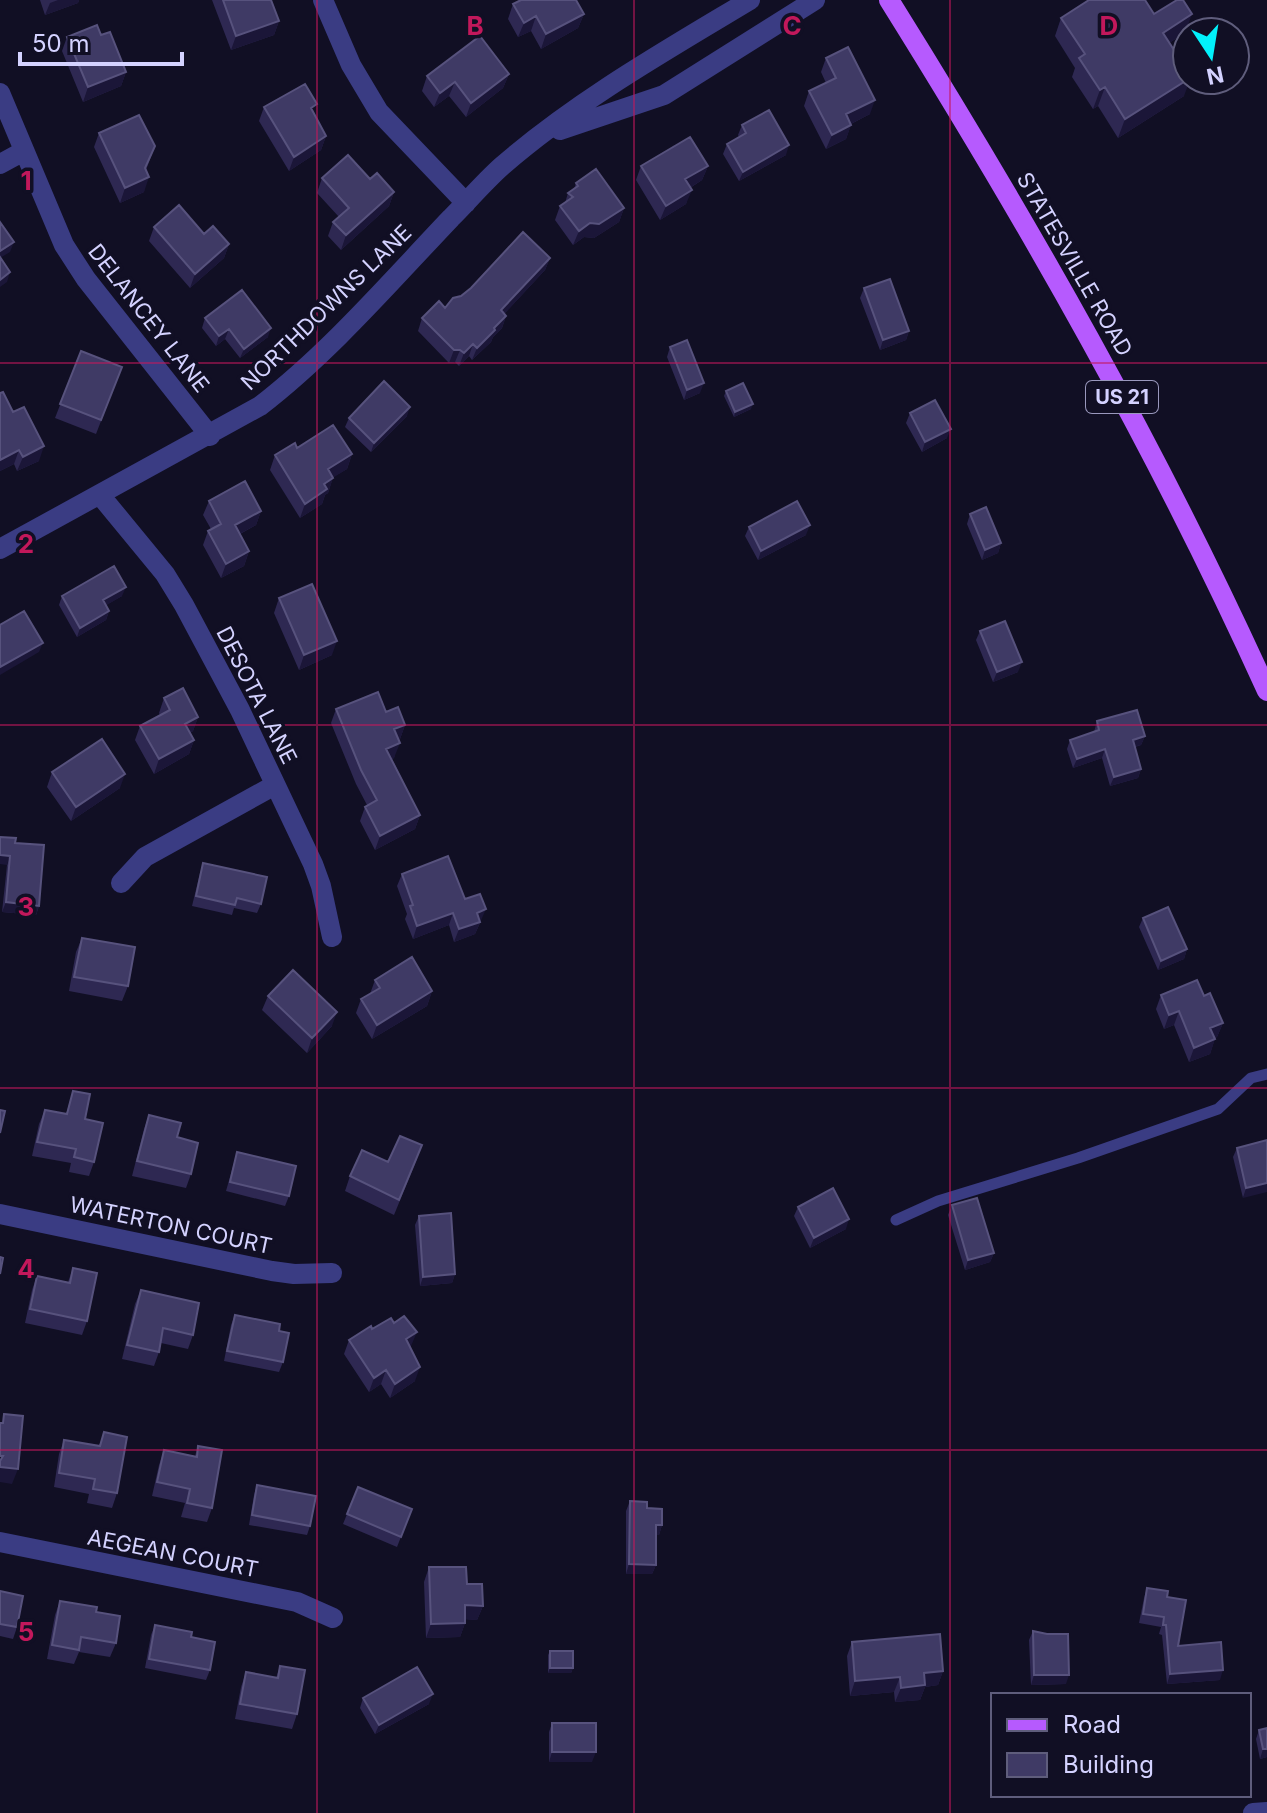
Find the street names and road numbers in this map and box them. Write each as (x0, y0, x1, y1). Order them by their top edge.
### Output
street label: STATESVILLE ROAD (1012, 167, 1138, 361)
street label: NORTHDOWNS LANE (235, 219, 417, 395)
street label: DELANCEY LANE (83, 239, 215, 397)
road number: US 21 (1086, 381, 1158, 413)
street label: DESOTA LANE (211, 622, 303, 768)
street label: WATERTON COURT (68, 1191, 274, 1259)
street label: AEGEAN COURT (85, 1524, 261, 1582)

